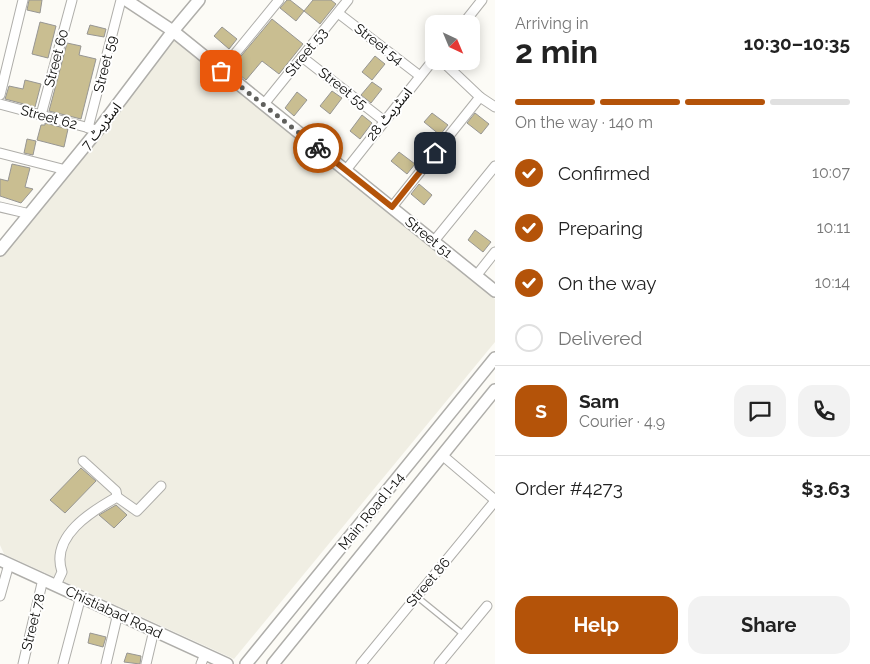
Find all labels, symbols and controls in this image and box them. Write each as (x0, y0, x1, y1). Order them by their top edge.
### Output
text: Arriving in (515, 14, 589, 33)
north arrow (425, 15, 480, 70)
map controls (425, 15, 480, 70)
street label: Street 54 (351, 20, 407, 68)
street label: Street 53 (282, 25, 330, 79)
street label: Street 60 (41, 27, 71, 89)
text: 10:30–10:35 (744, 32, 850, 54)
text: 2 min (515, 33, 598, 70)
street label: Street 59 (90, 34, 120, 94)
pin (200, 50, 242, 92)
icon: bag (207, 57, 235, 85)
street label: Street 55 (315, 64, 371, 112)
street label: اسٹریٹ 28 (363, 84, 416, 144)
street label: اسٹریٹ 7 (78, 99, 125, 153)
street label: Street 62 (19, 102, 79, 132)
text: On the way · 140 m (515, 113, 653, 132)
courier (293, 123, 343, 173)
pin (414, 132, 456, 174)
icon: bike (304, 134, 332, 162)
icon: home (421, 139, 449, 167)
icon: check (515, 159, 543, 187)
text: Confirmed (558, 162, 650, 184)
text: 10:07 (812, 163, 850, 182)
street label: Street 51 (402, 213, 456, 261)
icon: check (515, 214, 543, 242)
text: Preparing (558, 217, 643, 239)
text: 10:11 (817, 218, 850, 237)
icon: check (515, 269, 543, 297)
text: On the way (558, 272, 657, 294)
text: 10:14 (815, 273, 850, 292)
text: Delivered (558, 327, 642, 349)
button: chat (734, 385, 786, 437)
button: phone (798, 385, 850, 437)
text: Sam (579, 390, 619, 412)
text: S (535, 400, 547, 422)
text: Courier · 4.9 (579, 412, 665, 431)
street label: Main Road I-14 (335, 469, 407, 553)
text: Order #4273 (515, 477, 623, 499)
text: $3.63 (801, 477, 850, 499)
street label: Street 86 (403, 554, 453, 610)
street label: Chistiabad Road (63, 583, 165, 641)
street label: Street 78 (18, 592, 48, 652)
button: Help (515, 596, 678, 654)
button: Share (688, 596, 850, 654)

